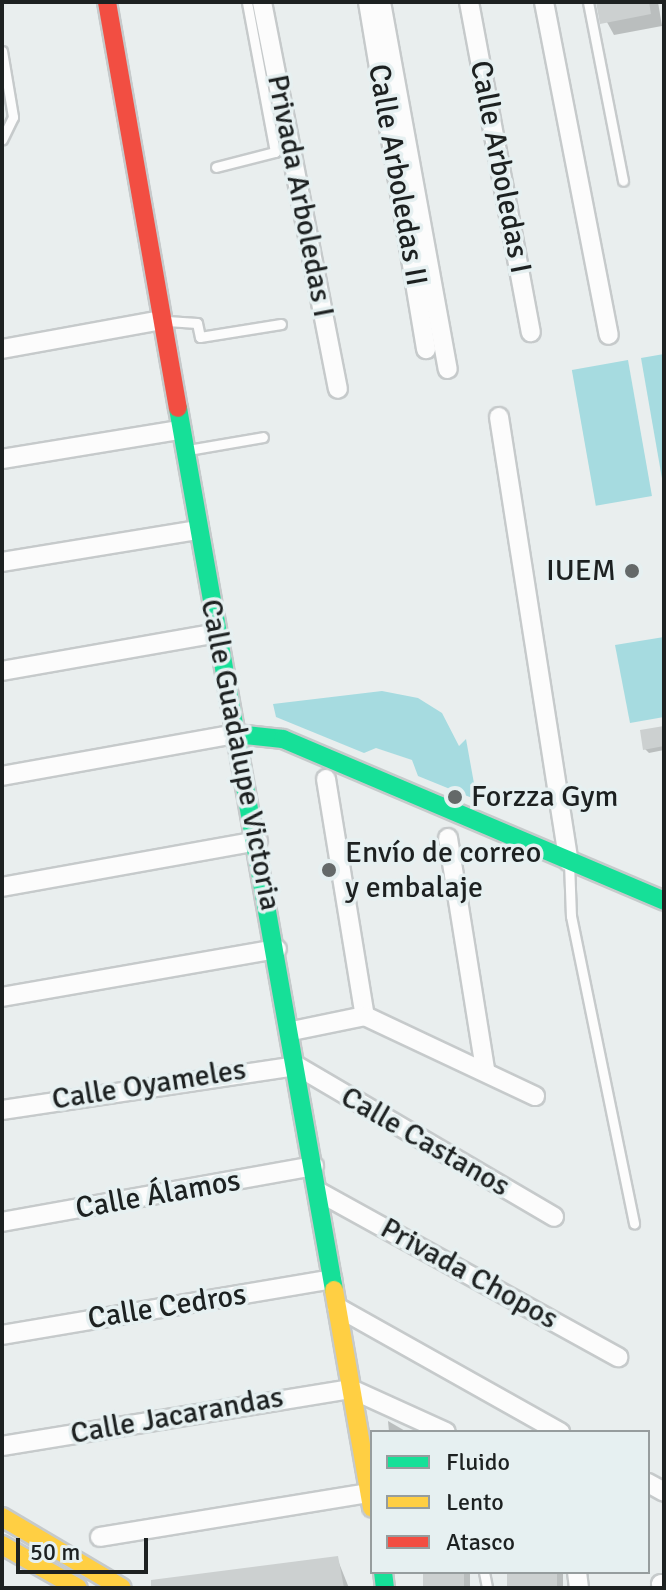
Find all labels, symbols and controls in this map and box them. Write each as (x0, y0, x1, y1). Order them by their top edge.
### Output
street label: Calle Arboledas I (462, 58, 538, 276)
street label: Calle Arboledas II (360, 61, 434, 289)
street label: Privada Arboledas I (259, 72, 341, 320)
place label: IUEM (546, 553, 616, 589)
marker: IUEM (623, 562, 641, 580)
street label: Calle Guadalupe Victoria (192, 596, 288, 914)
place label: Forzza Gym (471, 779, 618, 815)
marker: Forzza Gym (446, 788, 464, 806)
place label: Envío de correo y embalaje (345, 835, 541, 906)
marker: Envío de correo y embalaje (320, 861, 338, 879)
street label: Calle Oyameles (49, 1052, 249, 1118)
street label: Calle Castanos (334, 1079, 516, 1205)
street label: Calle Álamos (73, 1163, 243, 1227)
street label: Privada Chopos (374, 1210, 564, 1338)
street label: Calle Cedros (85, 1277, 249, 1337)
street label: Calle Jacarandas (68, 1380, 286, 1452)
legend (370, 1430, 650, 1574)
text: Fluido (446, 1447, 510, 1477)
text: Lento (446, 1487, 504, 1517)
scale bar (20, 1522, 152, 1572)
text: Atasco (446, 1527, 515, 1557)
text: 50 m (30, 1537, 80, 1567)

